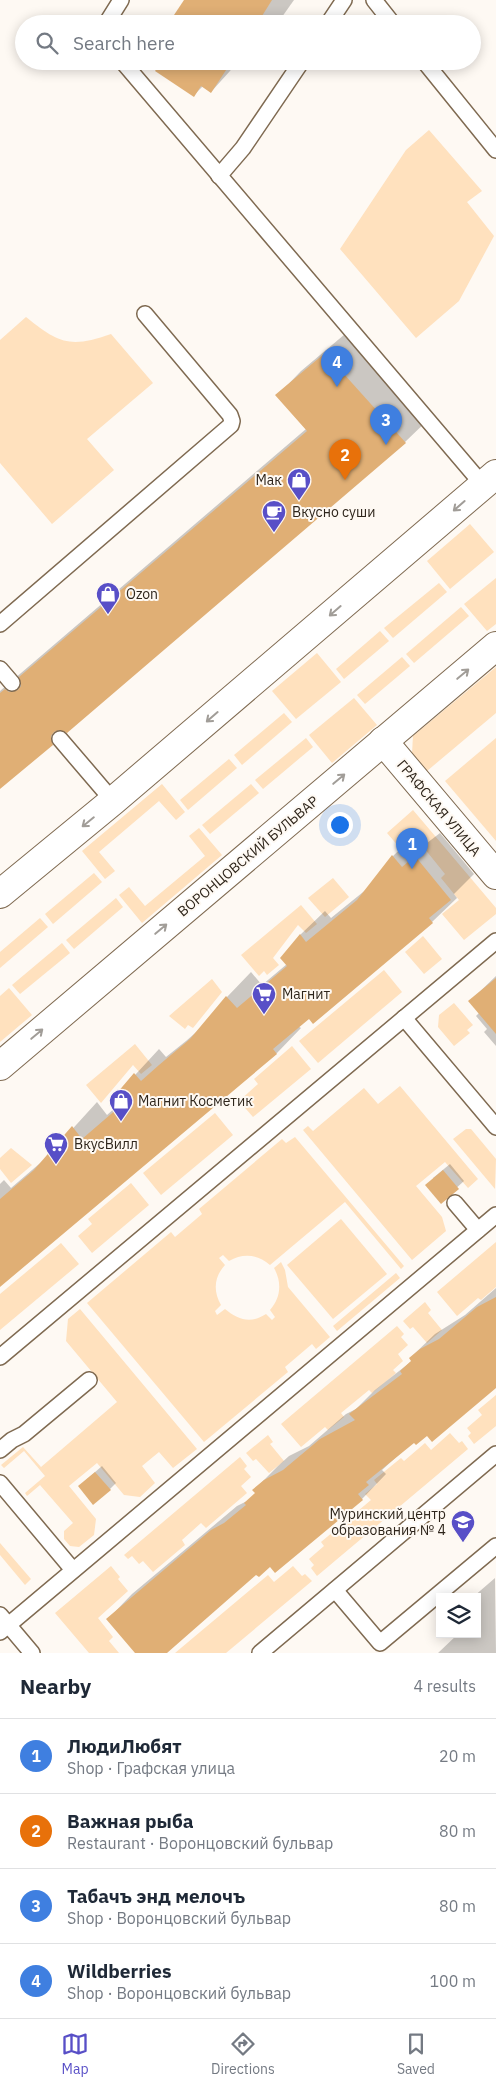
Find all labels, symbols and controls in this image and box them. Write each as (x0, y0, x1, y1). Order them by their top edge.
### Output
search box (15, 15, 481, 70)
icon: search (33, 29, 61, 57)
text: Search here (73, 31, 175, 55)
pin: 4 (321, 346, 353, 387)
pin: 3 (370, 404, 402, 445)
pin: 2 (329, 439, 361, 480)
shop icon: Мак (286, 467, 312, 501)
place label: Мак (255, 471, 282, 489)
cafe icon: Вкусно суши (261, 499, 287, 533)
one-way arrow (452, 500, 465, 511)
place label: Вкусно суши (292, 503, 375, 521)
shop icon: Ozon (95, 581, 121, 615)
place label: Ozon (126, 585, 158, 603)
one-way arrow (329, 606, 342, 617)
one-way arrow (456, 668, 469, 680)
one-way arrow (205, 711, 218, 723)
street label: ГРАФСКАЯ УЛИЦА (393, 756, 485, 860)
one-way arrow (332, 773, 345, 785)
street label: ВОРОНЦОВСКИЙ БУЛЬВАР (173, 791, 322, 920)
your location (327, 812, 353, 838)
one-way arrow (82, 816, 95, 827)
pin: 1 (396, 828, 428, 869)
one-way arrow (155, 924, 168, 935)
supermarket icon: Магнит (251, 981, 277, 1015)
place label: Магнит (282, 985, 330, 1003)
one-way arrow (31, 1029, 44, 1040)
shop icon: Магнит Косметик (108, 1088, 134, 1122)
place label: Магнит Косметик (138, 1092, 253, 1110)
supermarket icon: ВкусВилл (43, 1131, 69, 1165)
place label: ВкусВилл (74, 1135, 138, 1153)
place label: Муринский центр образования № 4 (330, 1505, 446, 1539)
school or university icon: Муринский центр образования № 4 (450, 1509, 476, 1543)
map controls (436, 1593, 481, 1638)
button: layers (436, 1593, 481, 1638)
text: Nearby (20, 1672, 91, 1700)
text: 4 results (413, 1676, 476, 1696)
text: ЛюдиЛюбят (67, 1734, 182, 1758)
text: 1 (31, 1746, 41, 1766)
text: 20 m (439, 1746, 476, 1766)
text: Shop · Графская улица (67, 1758, 235, 1778)
text: Важная рыба (67, 1809, 193, 1833)
text: 2 (31, 1821, 41, 1841)
text: 80 m (439, 1821, 476, 1841)
text: Restaurant · Воронцовский бульвар (67, 1833, 333, 1853)
text: Табачъ энд мелочъ (67, 1884, 245, 1908)
text: 3 (31, 1896, 41, 1916)
text: 80 m (439, 1896, 476, 1916)
text: Shop · Воронцовский бульвар (67, 1908, 291, 1928)
text: Wildberries (67, 1959, 172, 1983)
text: 4 (31, 1971, 41, 1991)
text: 100 m (429, 1971, 476, 1991)
text: Shop · Воронцовский бульвар (67, 1983, 291, 2003)
tab: Map (61, 2030, 89, 2078)
tab: Directions (211, 2030, 275, 2078)
tab: Saved (397, 2030, 435, 2078)

